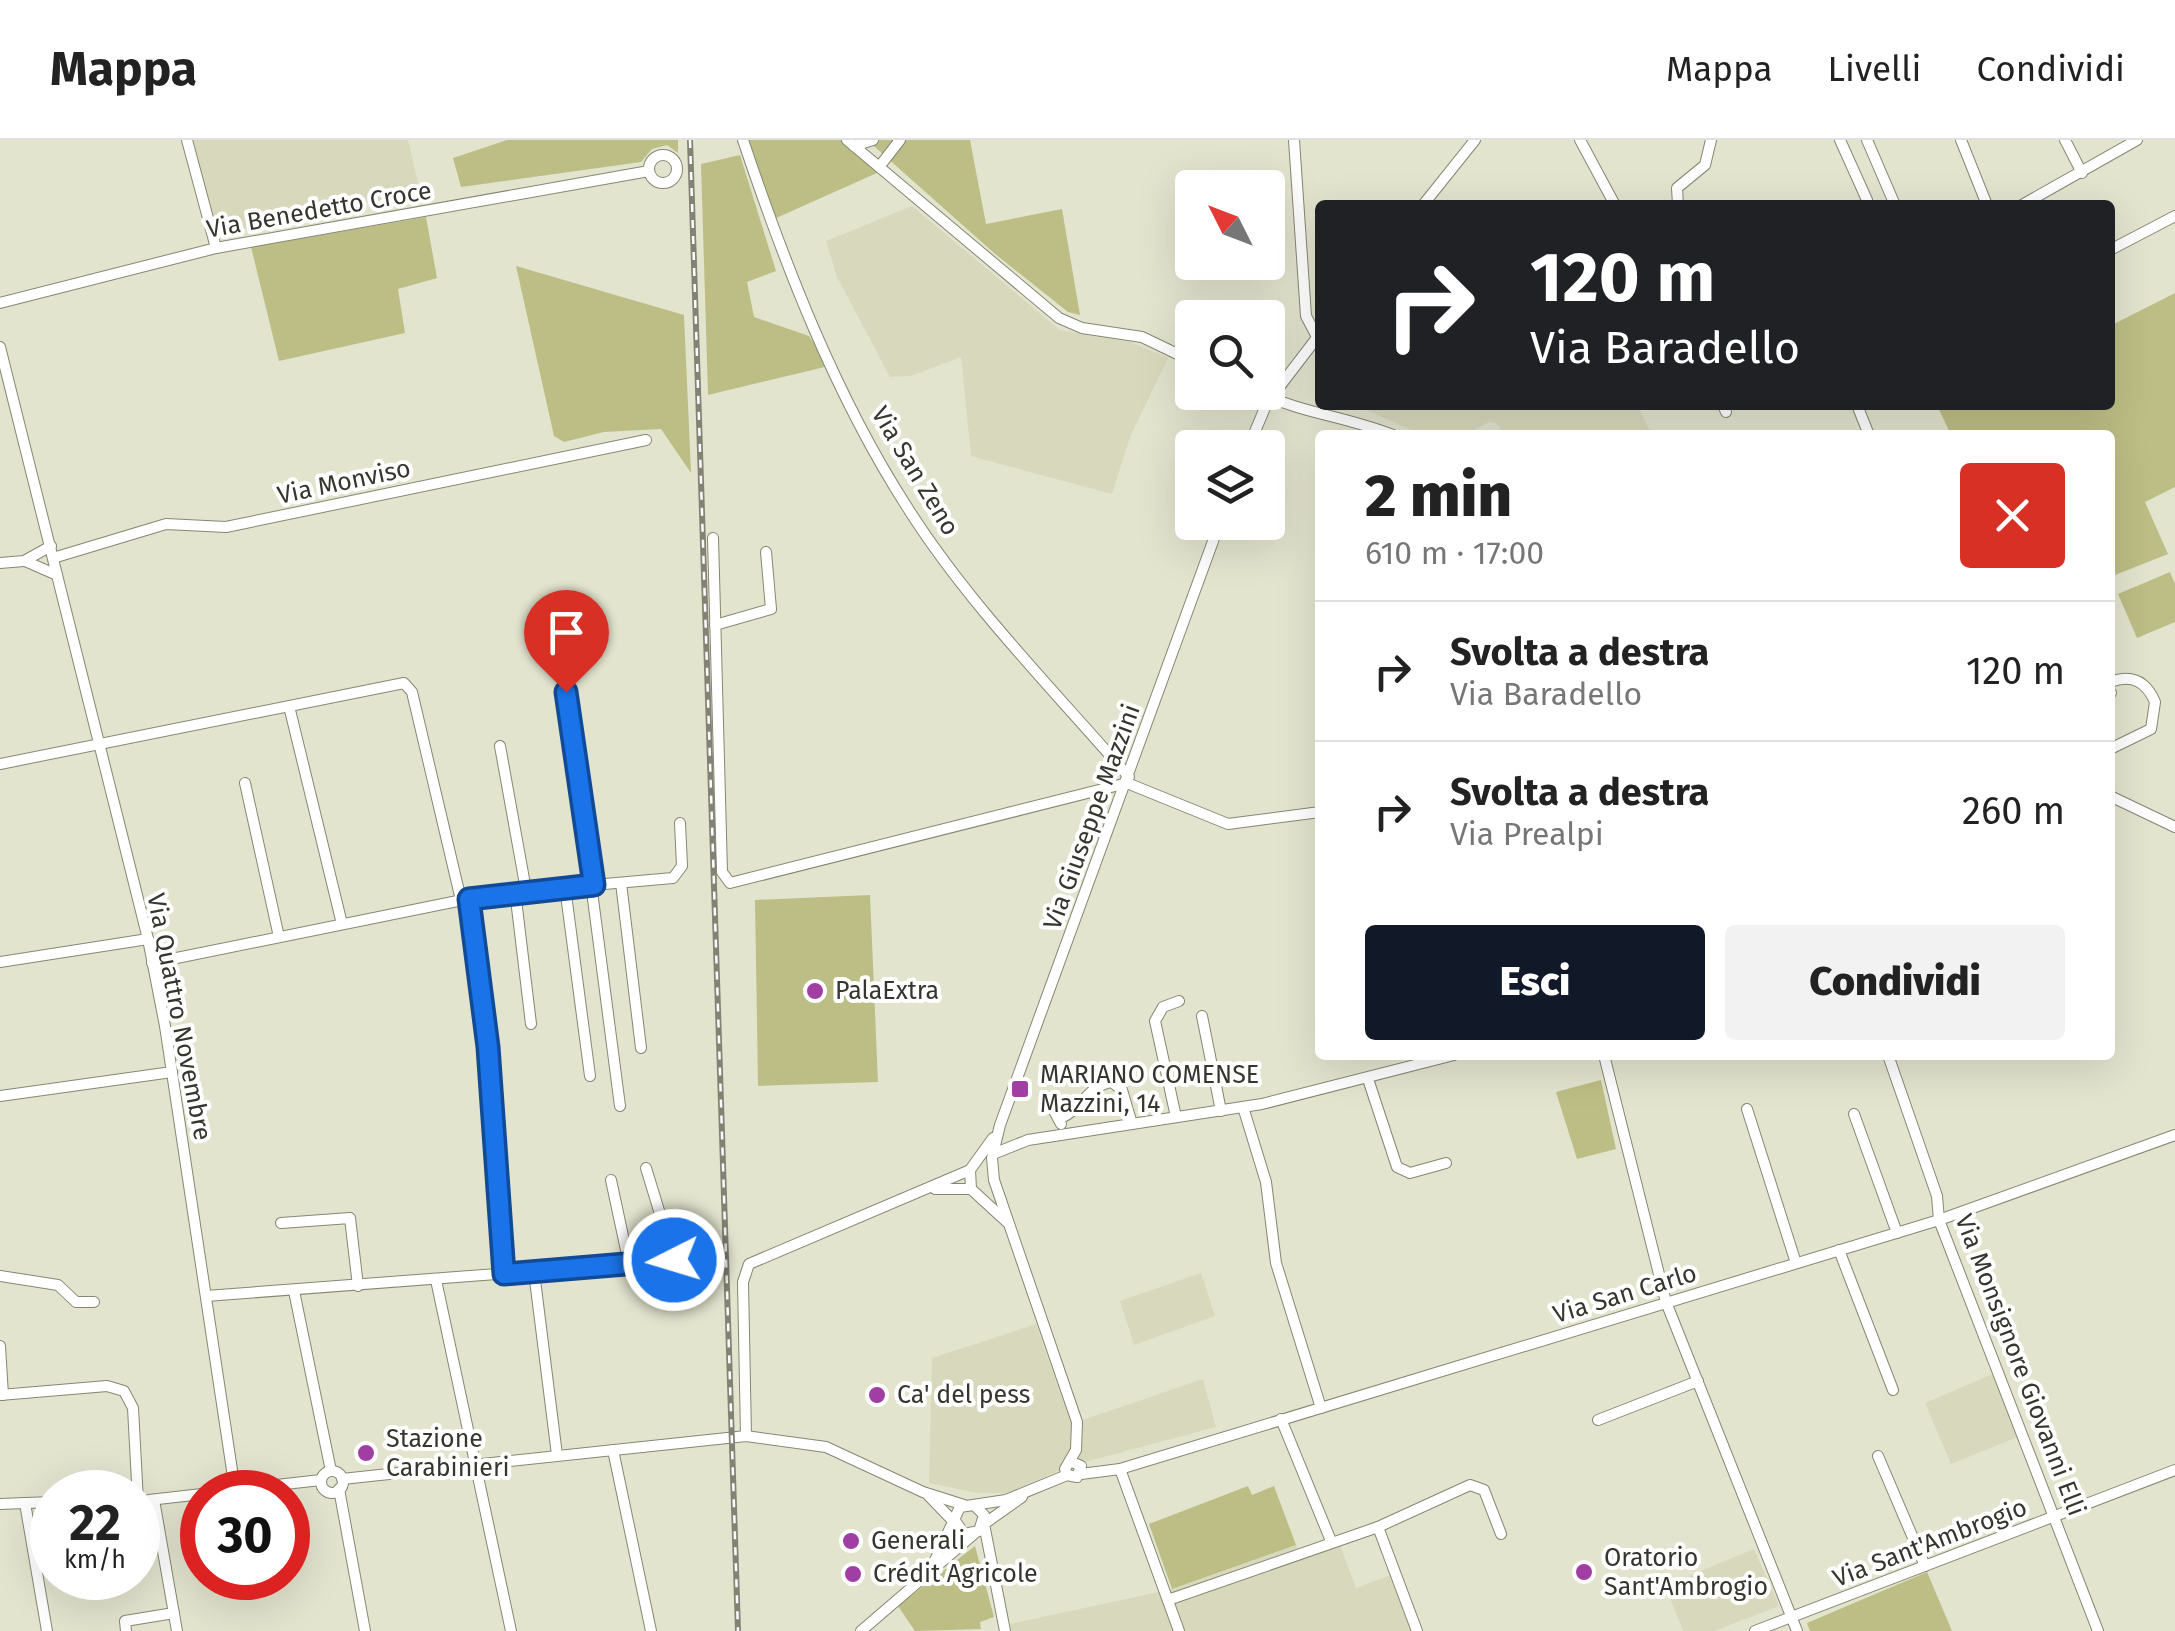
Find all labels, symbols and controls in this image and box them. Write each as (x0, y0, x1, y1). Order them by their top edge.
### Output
text: Mappa (50, 40, 197, 98)
text: Mappa (1666, 48, 1773, 90)
text: Livelli (1828, 48, 1921, 90)
text: Condividi (1976, 48, 2125, 90)
north arrow (1175, 170, 1285, 280)
map controls (1175, 170, 1285, 540)
street label: Via Benedetto Croce (204, 175, 434, 245)
text: 120 m (1530, 236, 1715, 320)
icon: right (1365, 240, 1495, 370)
button: search (1175, 300, 1285, 410)
text: Via Baradello (1530, 321, 1800, 375)
street label: Via San Zeno (865, 401, 965, 541)
button: layers (1175, 430, 1285, 540)
street label: Via Monviso (275, 453, 413, 511)
text: 2 min (1365, 460, 1512, 532)
button: close (1960, 463, 2065, 568)
text: 610 m · 17:00 (1365, 534, 1544, 572)
pin (524, 590, 609, 693)
icon: arrive (539, 605, 594, 660)
text: Svolta a destra (1450, 629, 1709, 675)
icon: right (1365, 644, 1420, 699)
text: 120 m (1966, 648, 2065, 694)
text: Via Baradello (1450, 675, 1642, 713)
street label: Via Giuseppe Mazzini (1037, 700, 1147, 934)
text: Svolta a destra (1450, 769, 1709, 815)
icon: right (1365, 784, 1420, 839)
text: 260 m (1962, 788, 2065, 834)
text: Via Prealpi (1450, 815, 1604, 853)
street label: Via Quattro Novembre (140, 891, 218, 1143)
button: Esci (1365, 925, 1705, 1040)
button: Condividi (1725, 925, 2065, 1040)
place label: PalaExtra (835, 976, 939, 1006)
marker: PalaExtra (804, 980, 826, 1002)
place label: MARIANO COMENSE Mazzini, 14 (1040, 1060, 1259, 1119)
marker: MARIANO COMENSE Mazzini, 14 (1009, 1078, 1031, 1100)
position arrow (622, 1208, 726, 1312)
street label: Via Monsignore Giovanni Elli (1949, 1210, 2091, 1520)
street label: Via San Carlo (1550, 1258, 1700, 1330)
place label: Ca' del pess (897, 1380, 1030, 1410)
marker: Ca' del pess (866, 1384, 888, 1406)
place label: Stazione Carabinieri (386, 1424, 510, 1483)
marker: Stazione Carabinieri (355, 1442, 377, 1464)
speed limit sign: 30 (180, 1470, 310, 1600)
street label: Via Sant'Ambrogio (1829, 1492, 2031, 1594)
text: 22 (69, 1493, 121, 1553)
place label: Generali (871, 1526, 965, 1556)
marker: Generali (840, 1530, 862, 1552)
place label: Oratorio Sant'Ambrogio (1604, 1543, 1768, 1602)
text: km/h (64, 1545, 126, 1575)
place label: Crédit Agricole (873, 1559, 1038, 1589)
marker: Oratorio Sant'Ambrogio (1573, 1561, 1595, 1583)
marker: Crédit Agricole (842, 1563, 864, 1585)

